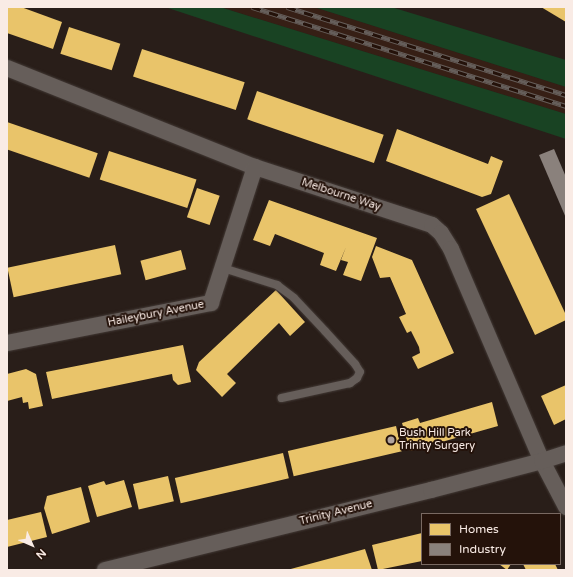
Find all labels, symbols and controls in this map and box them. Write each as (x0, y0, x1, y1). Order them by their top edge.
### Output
street label: Melbourne Way (300, 176, 382, 214)
street label: Haileybury Avenue (107, 298, 205, 330)
place label: Bush Hill Park Trinity Surgery (399, 427, 475, 453)
marker: Bush Hill Park Trinity Surgery (386, 435, 396, 445)
street label: Trinity Avenue (298, 498, 374, 528)
legend (421, 513, 561, 565)
text: Homes (459, 522, 499, 536)
north arrow (12, 525, 52, 565)
text: Industry (459, 542, 506, 556)
text: N (33, 546, 49, 562)

